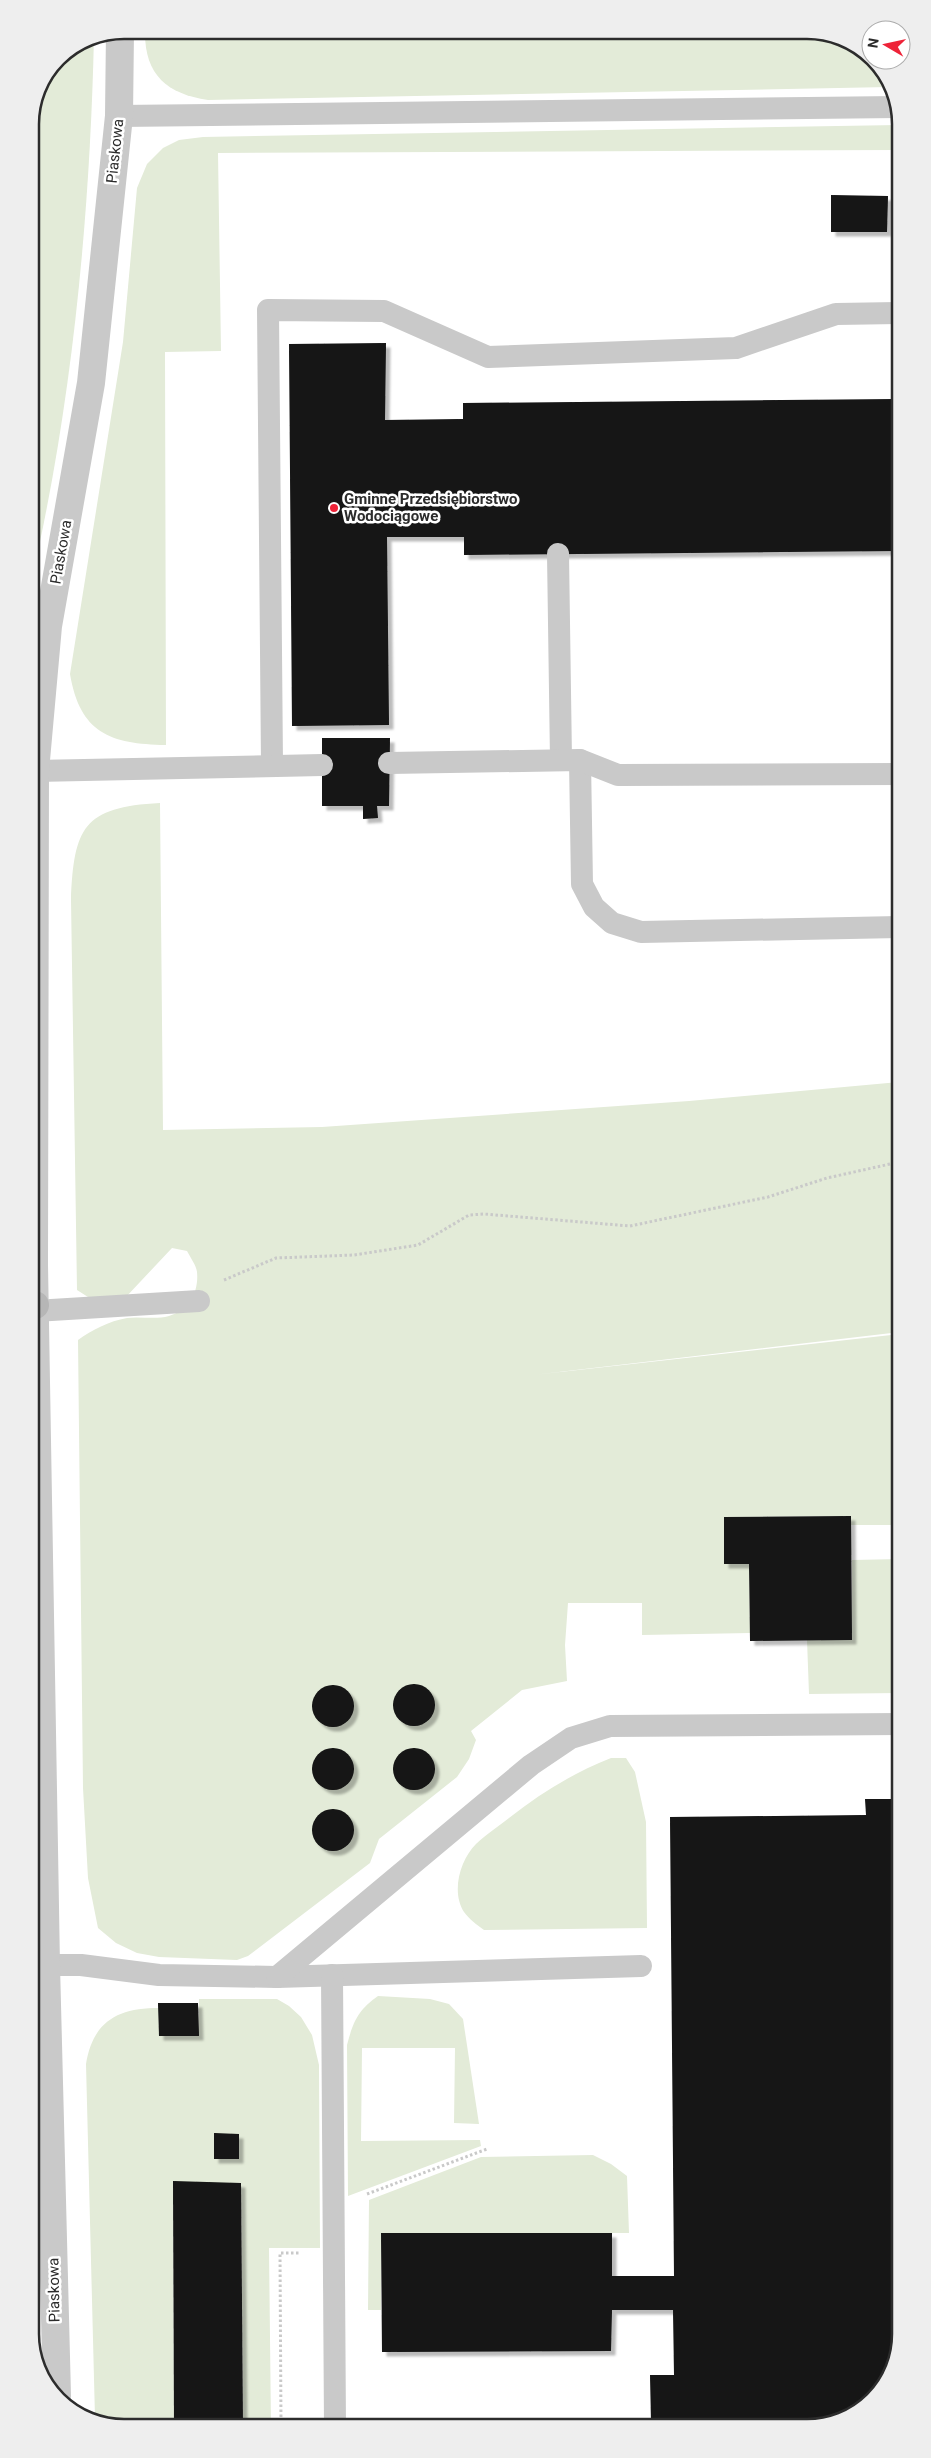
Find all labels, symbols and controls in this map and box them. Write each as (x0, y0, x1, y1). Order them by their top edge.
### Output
north arrow (861, 20, 911, 70)
text: N (864, 37, 882, 49)
street label: Piaskowa (103, 118, 127, 184)
place label: Gminne Przedsiębiorstwo Wodociągowe (344, 490, 517, 525)
marker: Gminne Przedsiębiorstwo Wodociągowe (328, 502, 340, 514)
street label: Piaskowa (47, 519, 75, 585)
street label: Piaskowa (44, 2258, 64, 2322)

